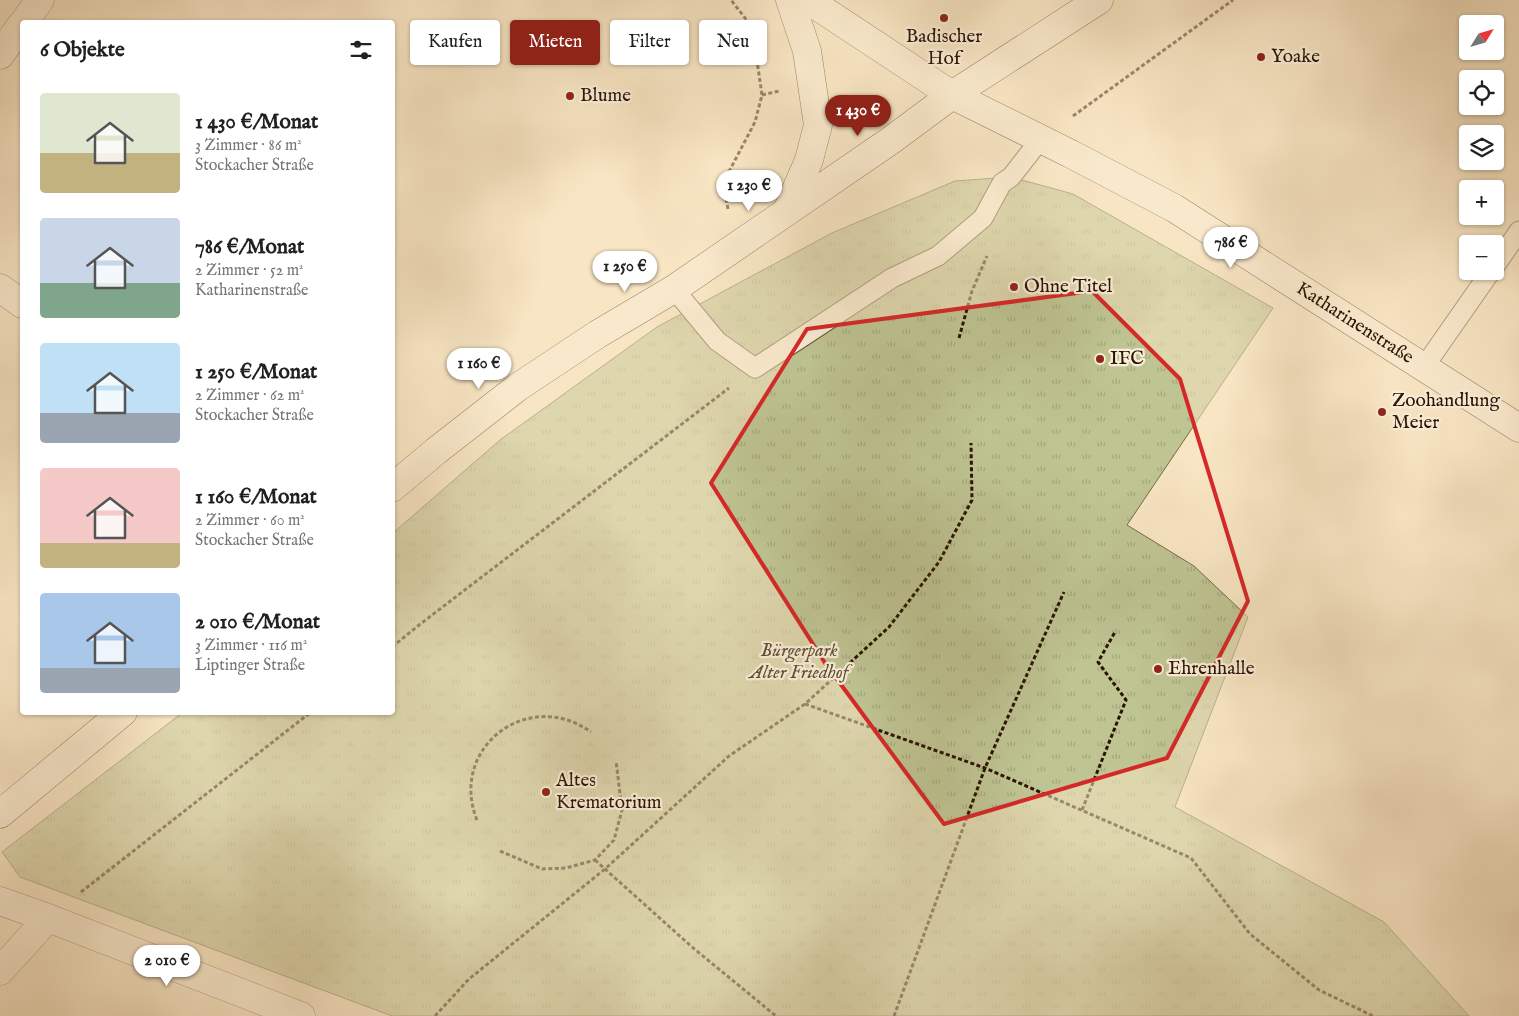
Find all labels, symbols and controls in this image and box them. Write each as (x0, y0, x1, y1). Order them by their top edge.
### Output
marker: Badischer Hof (938, 12, 950, 24)
north arrow (1459, 15, 1504, 60)
map controls (1459, 15, 1504, 280)
chip: Kaufen (410, 20, 500, 65)
chip: Mieten (510, 20, 600, 65)
chip: Filter (610, 20, 689, 65)
chip: Neu (699, 20, 767, 65)
place label: Badischer Hof (906, 25, 982, 71)
icon: filters (347, 36, 375, 64)
text: 6 Objekte (40, 37, 125, 64)
place label: Yoake (1271, 45, 1320, 69)
marker: Yoake (1255, 51, 1267, 63)
button: locate (1459, 70, 1504, 115)
place label: Blume (580, 84, 631, 108)
marker: Blume (564, 90, 576, 102)
pin: 1 430 € (812, 94, 904, 137)
text: 1 430 € (836, 101, 880, 121)
text: 1 430 €/Monat (195, 109, 318, 136)
icon: home (80, 113, 140, 173)
button: layers (1459, 125, 1504, 170)
text: 3 Zimmer · 86 m² (195, 136, 302, 156)
text: Stockacher Straße (195, 156, 314, 176)
pin: 1 230 € (703, 170, 795, 212)
text: 1 230 € (727, 176, 771, 196)
button: + (1459, 180, 1504, 225)
pin: 786 € (1196, 226, 1266, 269)
text: 786 € (1214, 233, 1248, 253)
text: 786 €/Monat (195, 234, 304, 261)
button: − (1459, 235, 1504, 280)
icon: home (80, 238, 140, 298)
pin: 1 250 € (579, 250, 671, 293)
text: 1 250 € (603, 257, 647, 277)
text: 2 Zimmer · 52 m² (195, 261, 303, 281)
place label: Ohne Titel (1024, 275, 1113, 299)
street label: Katharinenstraße (1291, 277, 1418, 370)
text: Katharinenstraße (195, 281, 308, 301)
marker: Ohne Titel (1008, 281, 1020, 293)
place label: IFC (1110, 347, 1144, 371)
pin: 1 160 € (433, 348, 525, 390)
marker: IFC (1094, 353, 1106, 365)
text: 1 160 € (458, 354, 500, 374)
text: 1 250 €/Monat (195, 359, 317, 386)
icon: home (80, 363, 140, 423)
text: 2 Zimmer · 62 m² (195, 386, 304, 406)
place label: Zoohandlung Meier (1392, 389, 1500, 435)
text: Stockacher Straße (195, 406, 314, 426)
marker: Zoohandlung Meier (1376, 406, 1388, 418)
text: 1 160 €/Monat (195, 484, 317, 511)
icon: home (80, 488, 140, 548)
text: 2 Zimmer · 60 m² (195, 511, 305, 531)
text: Stockacher Straße (195, 531, 314, 551)
text: 2 010 €/Monat (195, 609, 320, 636)
icon: home (80, 613, 140, 673)
text: 3 Zimmer · 116 m² (195, 636, 307, 656)
park label: Bürgerpark Alter Friedhof (748, 639, 853, 685)
text: Liptinger Straße (195, 656, 305, 676)
place label: Ehrenhalle (1168, 657, 1255, 681)
marker: Ehrenhalle (1152, 663, 1164, 675)
place label: Altes Krematorium (555, 769, 662, 815)
marker: Altes Krematorium (540, 786, 552, 798)
pin: 2 010 € (121, 944, 213, 987)
text: 2 010 € (144, 951, 190, 971)

